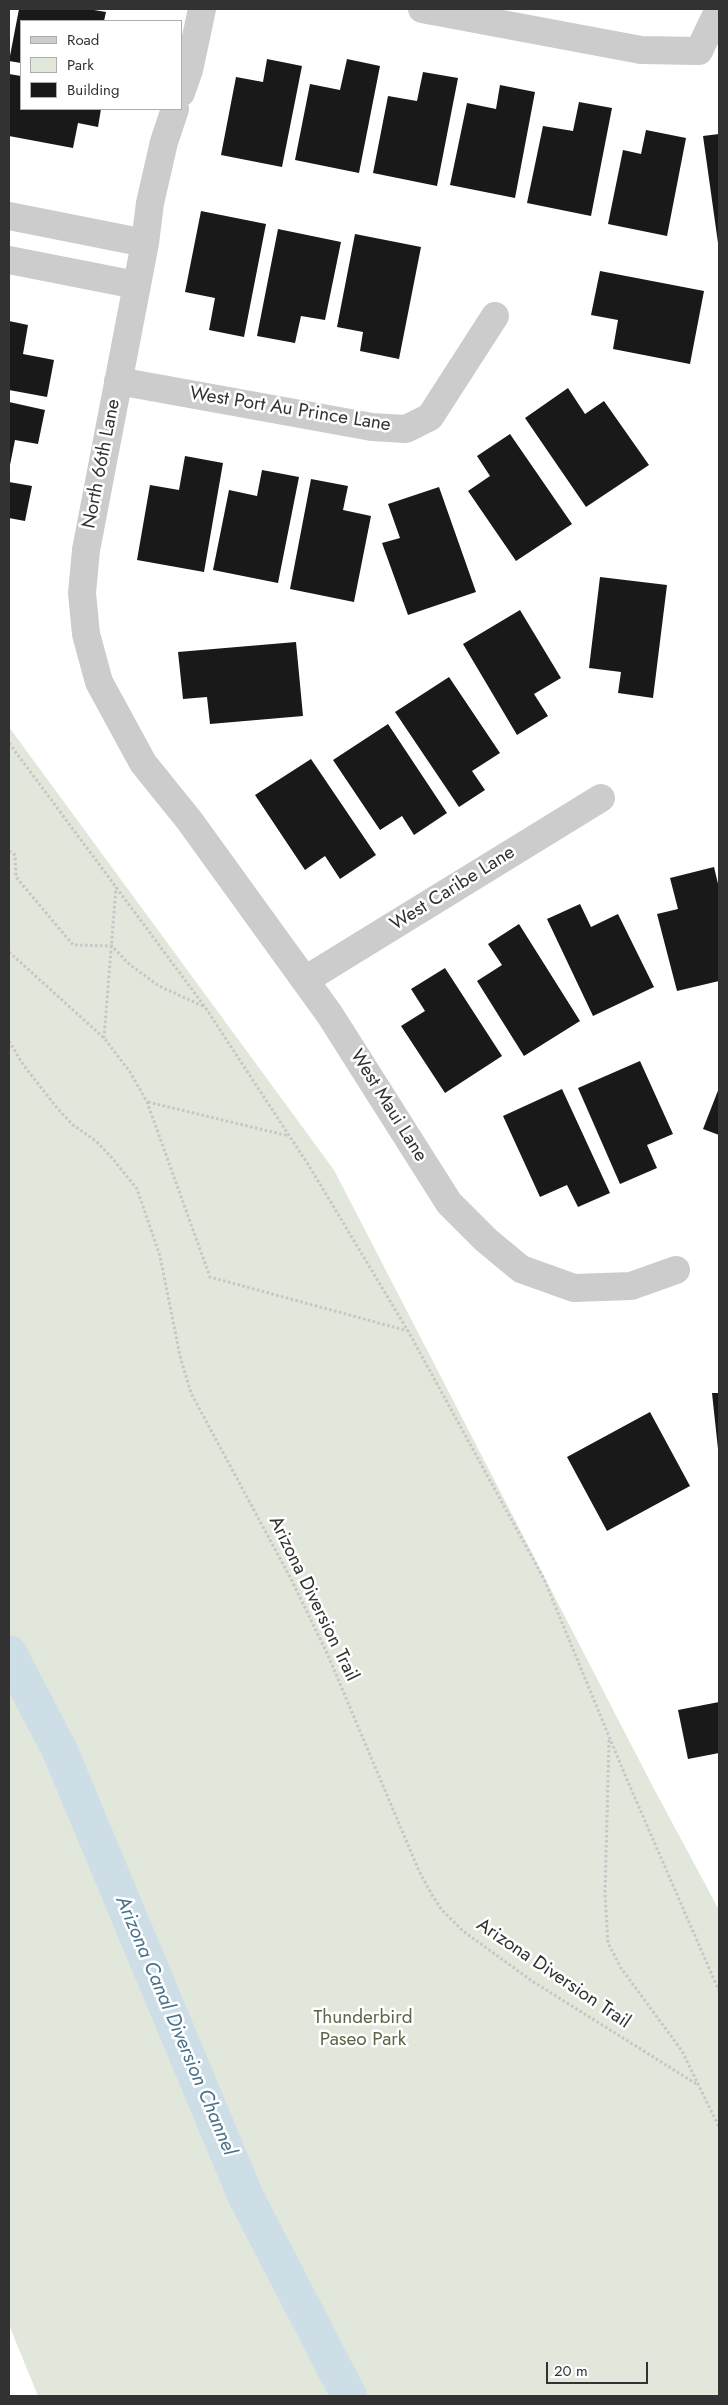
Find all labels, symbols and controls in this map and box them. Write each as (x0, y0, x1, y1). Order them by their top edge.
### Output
legend (20, 20, 182, 110)
text: Road (67, 29, 99, 51)
text: Park (67, 54, 94, 76)
text: Building (67, 79, 119, 101)
street label: West Port Au Prince Lane (188, 383, 392, 437)
street label: North 66th Lane (78, 397, 126, 531)
street label: West Caribe Lane (387, 842, 519, 936)
street label: West Maui Lane (345, 1046, 431, 1166)
street label: Arizona Diversion Trail (263, 1513, 363, 1685)
water label: Arizona Canal Diversion Channel (109, 1893, 241, 2159)
street label: Arizona Diversion Trail (472, 1914, 634, 2034)
park label: Thunderbird Paseo Park (313, 2007, 413, 2051)
scale bar (548, 2352, 650, 2384)
text: 20 m (554, 2360, 588, 2382)

